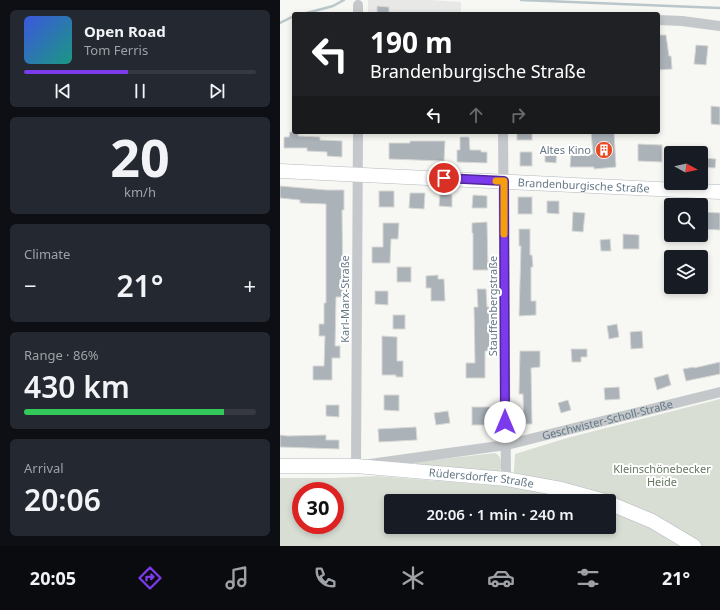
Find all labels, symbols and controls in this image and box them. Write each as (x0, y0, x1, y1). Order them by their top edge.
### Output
text: Open Road (84, 21, 166, 41)
text: 190 m (370, 23, 453, 61)
icon: left (304, 28, 356, 80)
text: Tom Ferris (84, 41, 148, 59)
text: Brandenburgische Straße (370, 59, 586, 83)
icon: previous (52, 80, 74, 102)
icon: pause (129, 80, 151, 102)
icon: next (206, 80, 228, 102)
icon: left (423, 104, 445, 126)
icon: ahead (465, 104, 487, 126)
icon: right (507, 104, 529, 126)
text: 20 (110, 121, 170, 192)
building icon: Altes Kino (594, 140, 614, 160)
place label: Altes Kino (540, 142, 591, 157)
north arrow (664, 146, 708, 190)
map controls (664, 146, 708, 294)
pin (427, 161, 461, 195)
icon: arrive (433, 167, 455, 189)
street label: Brandenburgische Straße (517, 174, 650, 196)
text: km/h (124, 183, 156, 201)
button: search (664, 198, 708, 242)
text: Climate (24, 245, 70, 263)
button: layers (664, 250, 708, 294)
street label: Karl-Marx-Straße (337, 255, 352, 343)
street label: Stauffenbergstraße (485, 256, 500, 356)
text: 21° (116, 265, 164, 306)
text: − (24, 270, 37, 300)
text: + (243, 270, 256, 300)
text: Range · 86% (24, 346, 99, 364)
text: 430 km (24, 366, 130, 407)
street label: Geschwister-Scholl-Straße (540, 396, 674, 443)
position arrow (484, 401, 526, 443)
text: Arrival (24, 459, 64, 477)
park label: Kleinschönebecker Heide (613, 461, 711, 489)
street label: Rüdersdorfer Straße (428, 464, 535, 491)
text: 20:06 (24, 479, 101, 520)
speed limit sign: 30 (292, 482, 344, 534)
text: 20:06 · 1 min · 240 m (426, 504, 574, 524)
icon: directions (136, 564, 164, 592)
icon: music (223, 564, 251, 592)
icon: phone (311, 564, 339, 592)
icon: climate (399, 564, 427, 592)
icon: car (487, 564, 515, 592)
icon: filters (574, 564, 602, 592)
text: 20:05 (30, 566, 76, 590)
text: 21° (662, 566, 690, 590)

